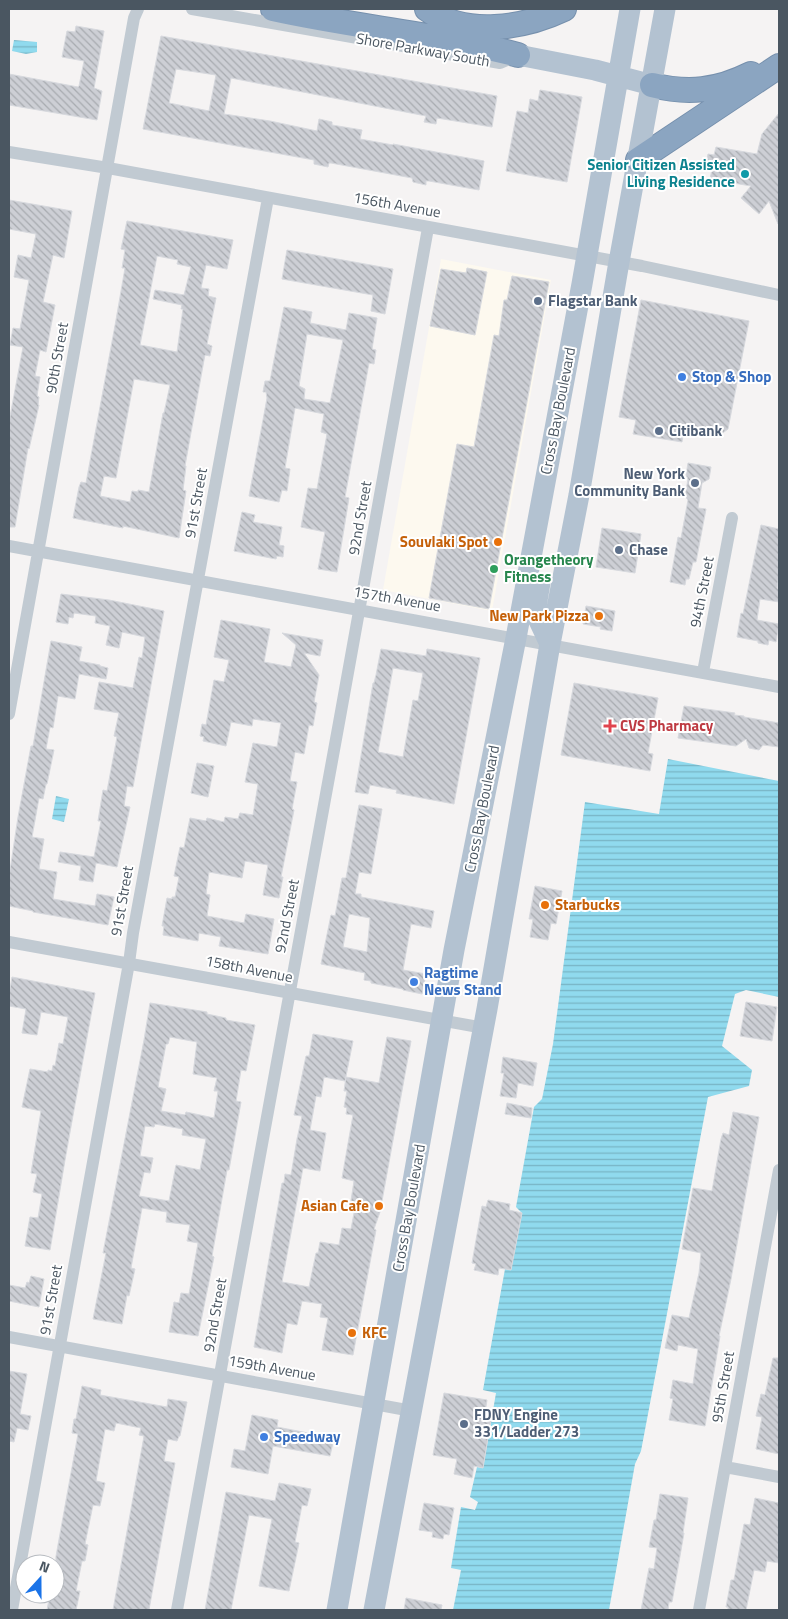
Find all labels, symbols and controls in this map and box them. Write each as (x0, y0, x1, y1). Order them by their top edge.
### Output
street label: Shore Parkway South (354, 26, 492, 73)
place label: Senior Citizen Assisted Living Residence (587, 153, 735, 193)
marker: Senior Citizen Assisted Living Residence (739, 168, 751, 180)
street label: 156th Avenue (351, 185, 443, 224)
place label: Flagstar Bank (548, 289, 638, 312)
marker: Flagstar Bank (532, 295, 544, 307)
street label: 90th Street (39, 320, 74, 395)
street label: Cross Bay Boulevard (534, 345, 581, 476)
place label: Stop & Shop (692, 365, 771, 388)
marker: Stop & Shop (676, 371, 688, 383)
place label: Citibank (669, 419, 722, 442)
marker: Citibank (653, 425, 665, 437)
place label: New York Community Bank (574, 462, 685, 502)
street label: 91st Street (178, 465, 213, 540)
marker: New York Community Bank (689, 477, 701, 489)
street label: 92nd Street (342, 478, 377, 557)
place label: Souvlaki Spot (400, 530, 489, 553)
marker: Souvlaki Spot (492, 536, 504, 548)
place label: Chase (629, 538, 668, 561)
marker: Chase (613, 544, 625, 556)
place label: Orangetheory Fitness (504, 548, 594, 588)
street label: 94th Street (683, 554, 720, 629)
marker: Orangetheory Fitness (488, 563, 500, 575)
street label: 157th Avenue (351, 579, 443, 618)
place label: New Park Pizza (489, 604, 589, 627)
marker: New Park Pizza (593, 610, 605, 622)
place label: CVS Pharmacy (620, 714, 714, 737)
marker: CVS Pharmacy (604, 720, 616, 732)
street label: Cross Bay Boulevard (458, 743, 505, 874)
street label: 91st Street (104, 863, 139, 938)
street label: 92nd Street (268, 876, 305, 955)
place label: Starbucks (555, 893, 620, 916)
marker: Starbucks (539, 899, 551, 911)
street label: 158th Avenue (203, 949, 295, 988)
place label: Ragtime News Stand (424, 961, 502, 1001)
marker: Ragtime News Stand (408, 976, 420, 988)
street label: Cross Bay Boulevard (386, 1142, 431, 1273)
place label: Asian Cafe (301, 1194, 369, 1217)
marker: Asian Cafe (373, 1200, 385, 1212)
street label: 91st Street (33, 1262, 68, 1337)
street label: 92nd Street (197, 1275, 232, 1354)
place label: KFC (362, 1321, 387, 1344)
marker: KFC (346, 1327, 358, 1339)
street label: 159th Avenue (226, 1348, 318, 1387)
street label: 95th Street (705, 1349, 740, 1424)
place label: FDNY Engine 331/Ladder 273 (474, 1403, 579, 1443)
marker: FDNY Engine 331/Ladder 273 (458, 1418, 470, 1430)
place label: Speedway (274, 1425, 341, 1448)
marker: Speedway (258, 1431, 270, 1443)
north arrow (15, 1554, 65, 1604)
text: N (37, 1555, 53, 1578)

